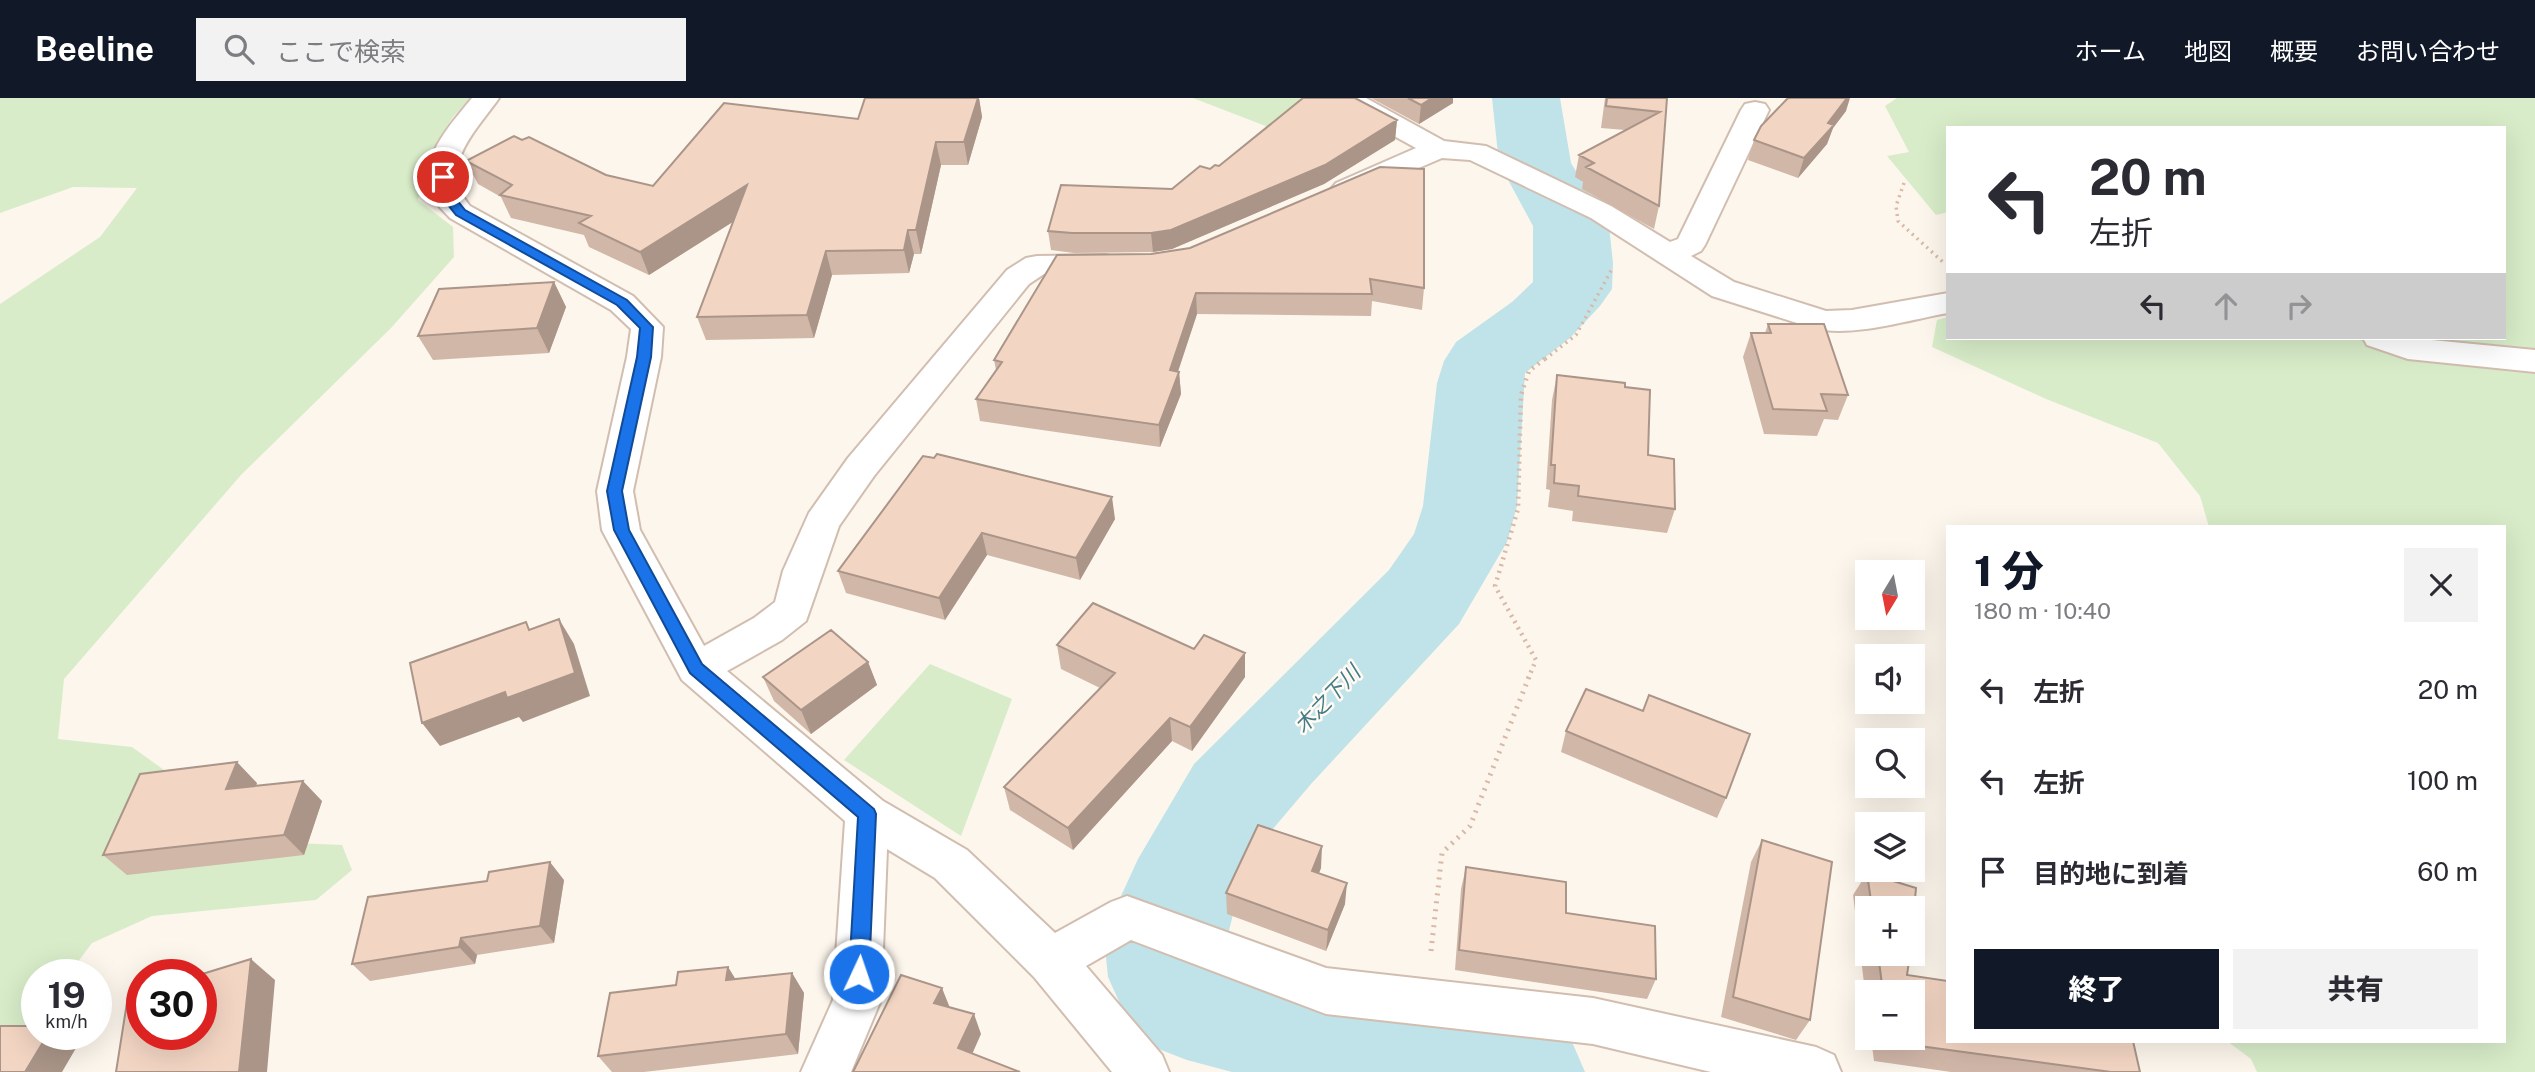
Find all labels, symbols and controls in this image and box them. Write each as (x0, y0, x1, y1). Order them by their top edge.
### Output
search box (196, 18, 686, 81)
text: Beeline (35, 30, 154, 68)
icon: search (220, 30, 258, 68)
text: ここで検索 (276, 36, 406, 67)
text: ホーム (2075, 37, 2146, 65)
text: 地図 (2184, 37, 2232, 65)
text: 概要 (2270, 37, 2318, 65)
text: お問い合わせ (2356, 37, 2500, 65)
pin (413, 147, 473, 207)
text: 20 m (2089, 148, 2207, 206)
icon: left (1974, 154, 2065, 245)
icon: arrive (424, 158, 462, 196)
text: 左折 (2089, 214, 2153, 251)
icon: left (2134, 287, 2172, 325)
icon: ahead (2207, 287, 2245, 325)
icon: right (2280, 287, 2318, 325)
text: 1 分 (1974, 546, 2044, 595)
button: close (2404, 548, 2478, 622)
north arrow (1855, 560, 1925, 630)
map controls (1855, 560, 1925, 1050)
text: 180 m · 10:40 (1974, 597, 2111, 624)
button: sound (1855, 644, 1925, 714)
water label: 木之下川 (1289, 659, 1367, 738)
icon: left (1974, 671, 2012, 709)
text: 20 m (2418, 674, 2478, 705)
text: 左折 (2033, 676, 2085, 707)
button: search (1855, 728, 1925, 798)
icon: left (1974, 762, 2012, 800)
text: 100 m (2407, 765, 2478, 796)
text: 左折 (2033, 767, 2085, 798)
button: layers (1855, 812, 1925, 882)
icon: arrive (1974, 853, 2012, 891)
text: 60 m (2417, 856, 2478, 887)
text: 目的地に到着 (2033, 858, 2189, 889)
button: + (1855, 896, 1925, 966)
position arrow (822, 937, 896, 1011)
button: 終了 (1974, 949, 2219, 1029)
button: 共有 (2233, 949, 2478, 1029)
speed limit sign: 30 (126, 959, 217, 1050)
text: 19 (47, 975, 86, 1016)
button: − (1855, 980, 1925, 1050)
text: km/h (45, 1011, 88, 1032)

